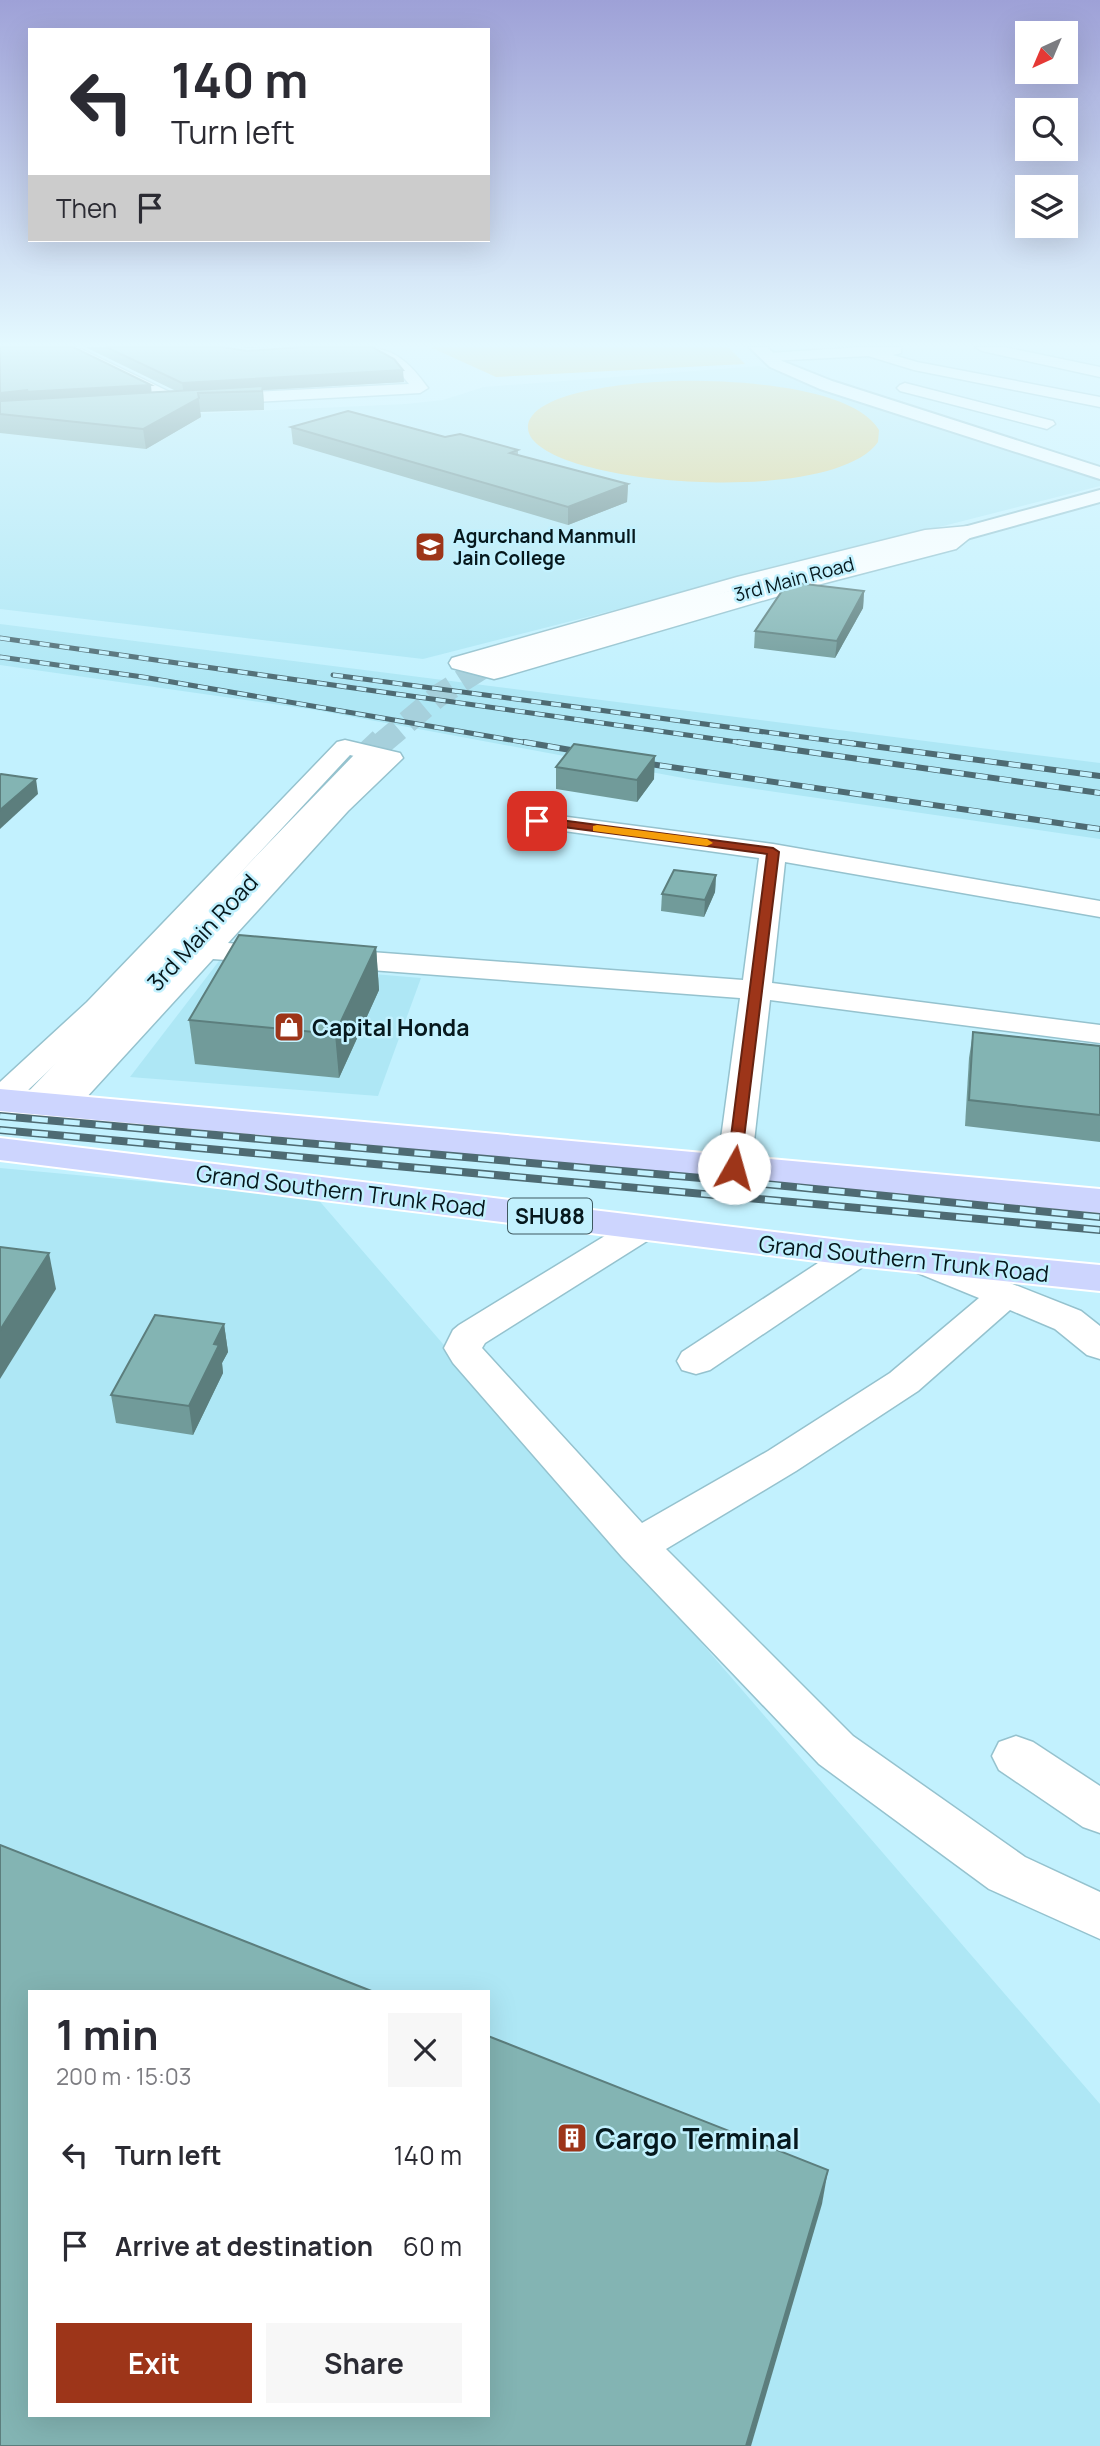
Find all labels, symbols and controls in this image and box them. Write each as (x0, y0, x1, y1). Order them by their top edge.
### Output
north arrow (1015, 21, 1078, 84)
map controls (1015, 21, 1078, 238)
text: 140 m (171, 46, 308, 113)
icon: left (56, 56, 147, 147)
button: search (1015, 98, 1078, 161)
text: Turn left (171, 110, 295, 154)
button: layers (1015, 175, 1078, 238)
icon: arrive (131, 189, 169, 227)
text: Then (56, 190, 117, 226)
place label: Agurchand Manmull Jain College (453, 523, 636, 571)
school or university icon: Agurchand Manmull Jain College (413, 530, 447, 564)
street label: 3rd Main Road (731, 550, 857, 608)
pin (507, 791, 567, 851)
icon: arrive (518, 802, 556, 840)
street label: 3rd Main Road (139, 867, 265, 997)
shop icon: Capital Honda (272, 1010, 306, 1044)
place label: Capital Honda (312, 1011, 470, 1043)
position arrow (697, 1131, 771, 1205)
street label: Grand Southern Trunk Road (194, 1156, 488, 1224)
road number: SHU88 (508, 1198, 592, 1234)
street label: Grand Southern Trunk Road (757, 1227, 1051, 1289)
text: 1 min (56, 2005, 159, 2063)
button: close (388, 2013, 462, 2087)
text: 200 m · 15:03 (56, 2060, 192, 2092)
place label: Cargo Terminal (595, 2119, 800, 2157)
building icon: Cargo Terminal (555, 2121, 589, 2155)
icon: left (56, 2136, 94, 2174)
text: Turn left (115, 2137, 222, 2173)
text: 140 m (393, 2137, 462, 2173)
icon: arrive (56, 2227, 94, 2265)
text: Arrive at destination (115, 2228, 373, 2264)
text: 60 m (403, 2228, 462, 2264)
button: Exit (56, 2323, 252, 2403)
button: Share (266, 2323, 462, 2403)

